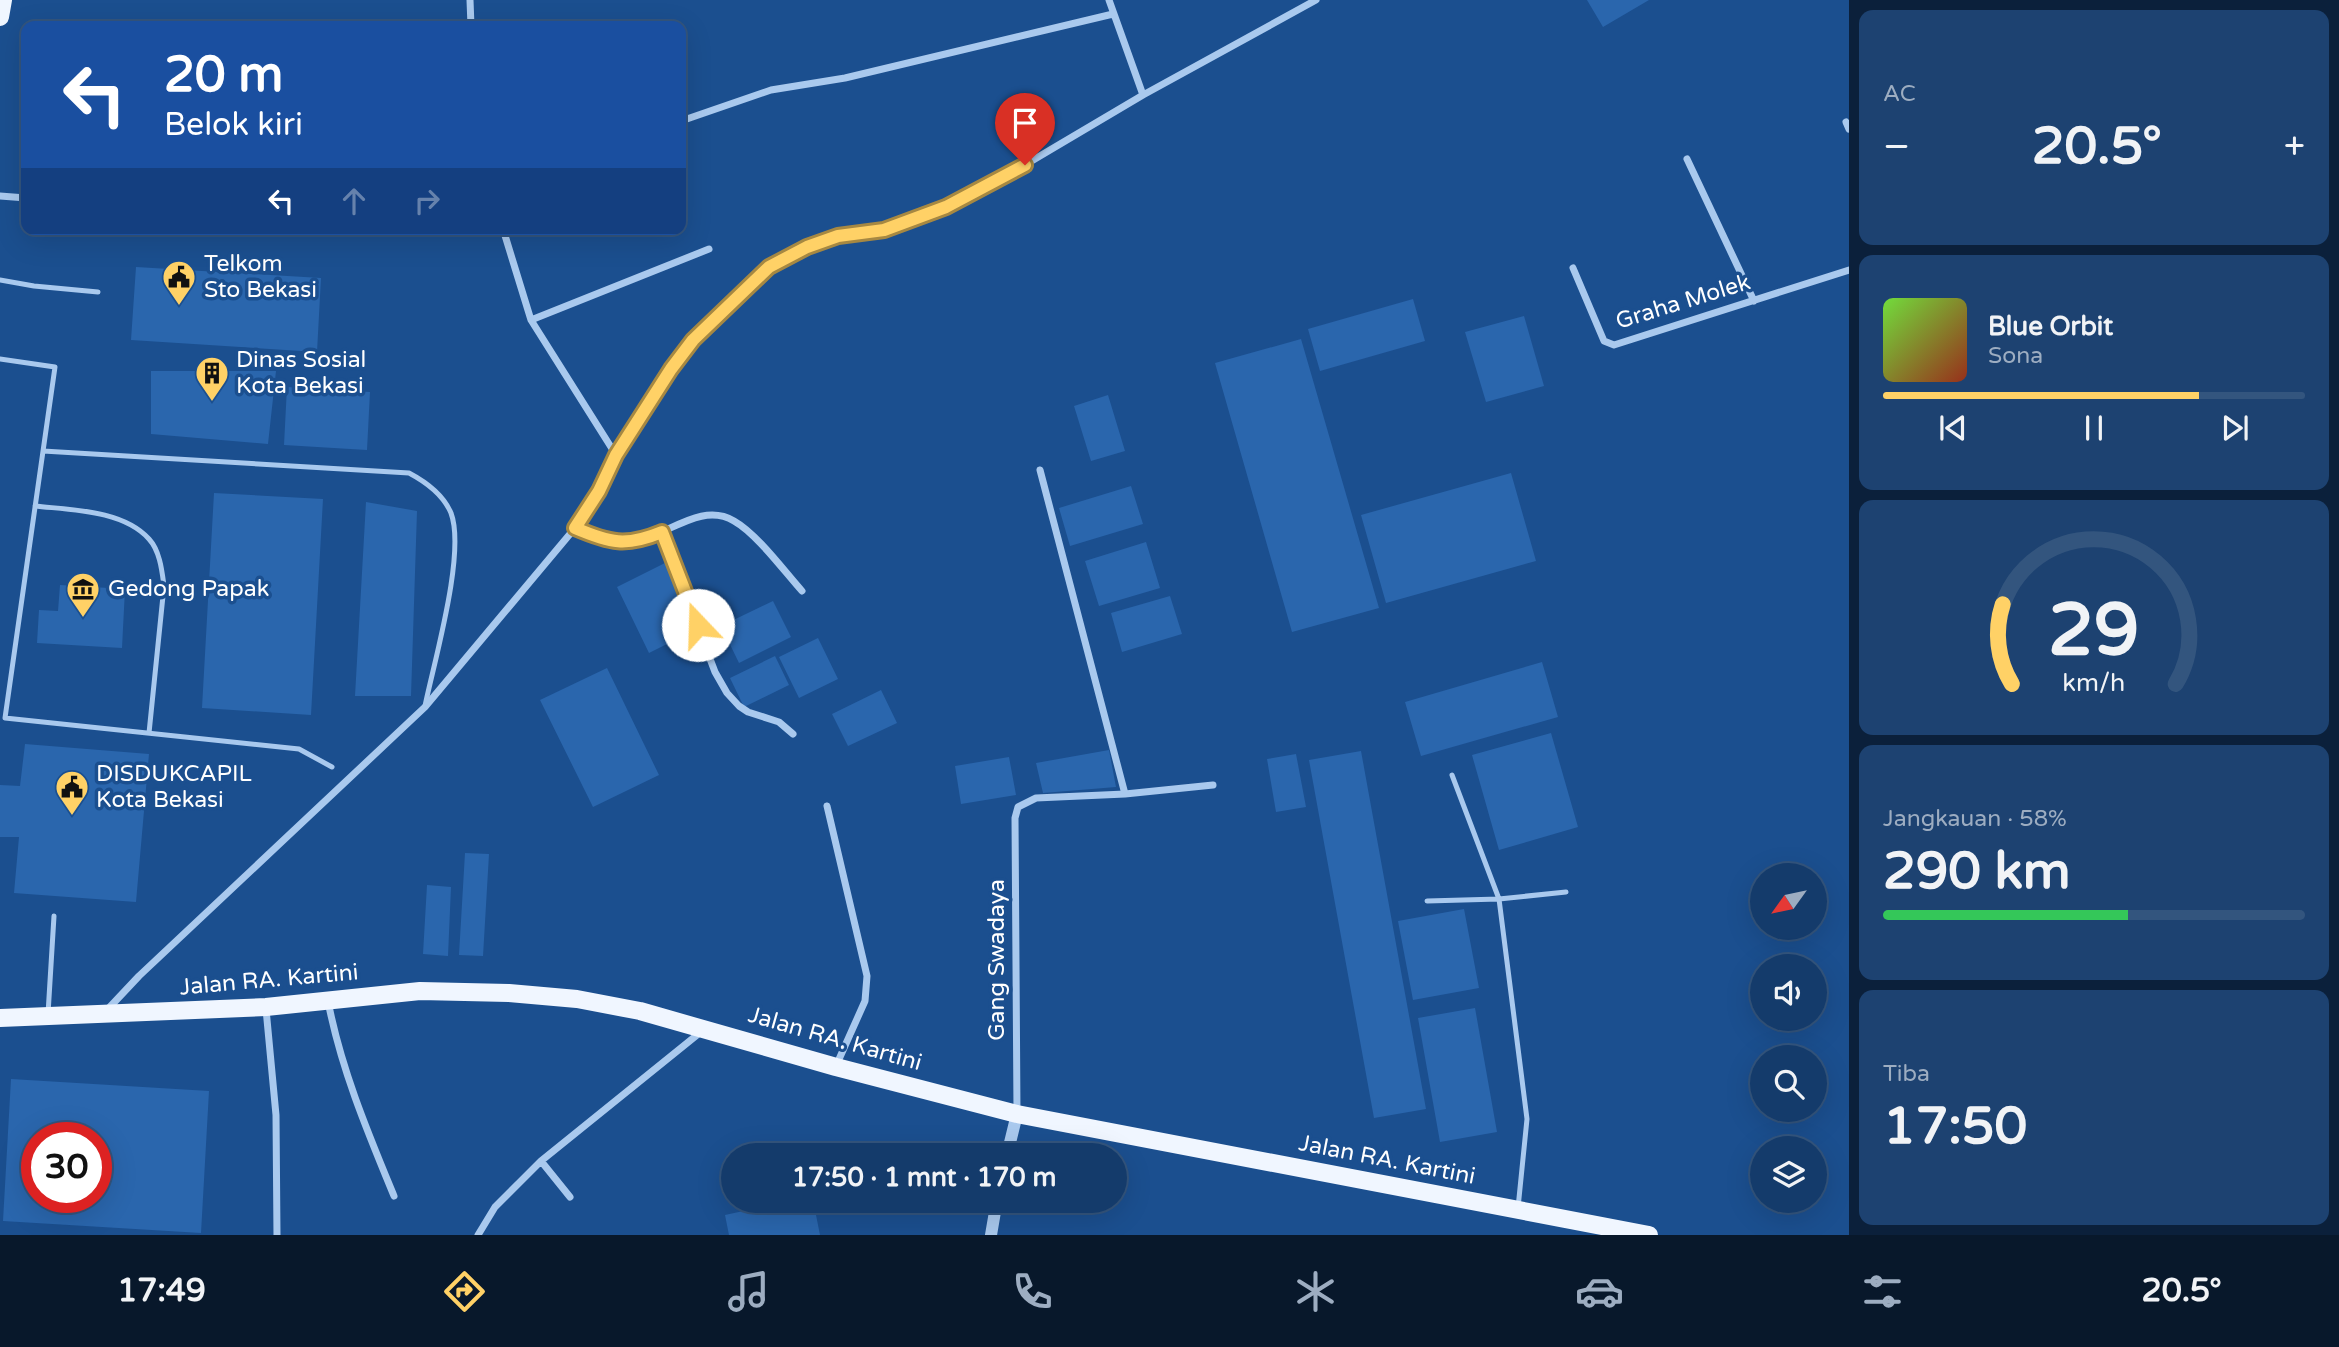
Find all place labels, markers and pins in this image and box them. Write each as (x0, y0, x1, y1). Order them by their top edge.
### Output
pin (995, 93, 1055, 165)
place label: Telkom Sto Bekasi (204, 250, 317, 304)
public building icon: Telkom Sto Bekasi (160, 258, 198, 307)
place label: Dinas Sosial Kota Bekasi (236, 346, 366, 400)
building icon: Dinas Sosial Kota Bekasi (193, 354, 231, 403)
museum icon: Gedong Papak (64, 570, 102, 619)
place label: Gedong Papak (108, 575, 269, 603)
place label: DISDUKCAPIL Kota Bekasi (96, 760, 252, 814)
public building icon: DISDUKCAPIL Kota Bekasi (53, 768, 91, 817)

